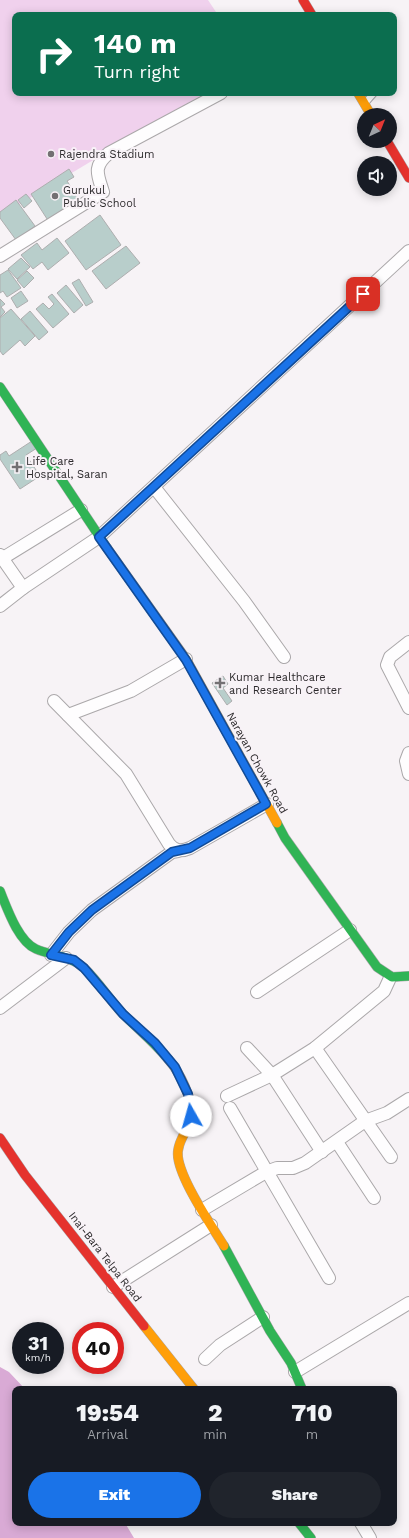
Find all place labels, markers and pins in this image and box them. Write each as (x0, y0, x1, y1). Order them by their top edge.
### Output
place label: Rajendra Stadium (59, 148, 155, 161)
marker: Rajendra Stadium (46, 149, 56, 159)
place label: Gurukul Public School (63, 184, 137, 210)
marker: Gurukul Public School (50, 191, 60, 201)
pin (346, 277, 380, 311)
place label: Life Care Hospital, Saran (26, 455, 108, 481)
marker: Life Care Hospital, Saran (11, 461, 23, 473)
place label: Kumar Healthcare and Research Center (229, 671, 342, 697)
marker: Kumar Healthcare and Research Center (214, 677, 226, 689)

